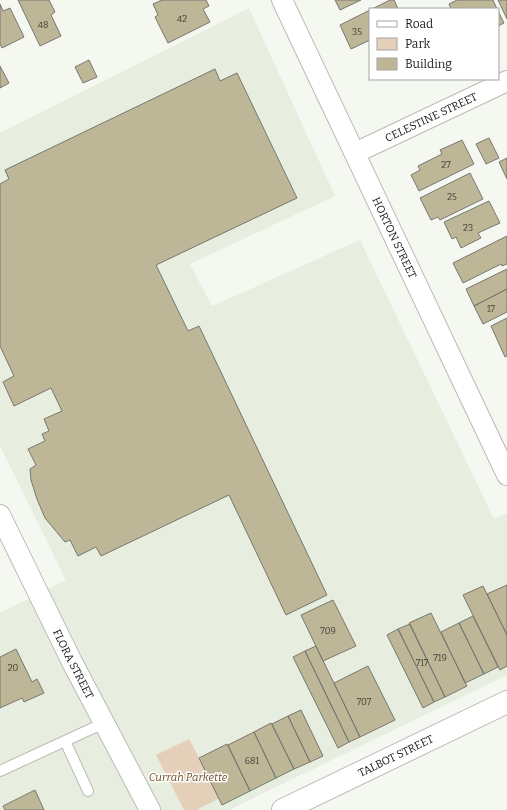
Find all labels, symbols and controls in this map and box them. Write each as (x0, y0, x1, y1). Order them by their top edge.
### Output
legend (369, 8, 499, 80)
house number: 42 (177, 14, 187, 24)
text: Road (405, 17, 433, 31)
house number: 48 (38, 20, 48, 30)
house number: 35 (352, 27, 362, 37)
text: Park (405, 37, 431, 51)
text: Building (405, 57, 452, 71)
street label: CELESTINE STREET (383, 90, 480, 145)
house number: 27 (441, 160, 451, 170)
house number: 25 (447, 192, 457, 202)
street label: HORTON STREET (369, 195, 419, 281)
house number: 23 (463, 223, 473, 233)
house number: 17 (487, 304, 496, 314)
house number: 709 (320, 626, 336, 636)
street label: FLORA STREET (50, 627, 96, 702)
house number: 719 (433, 653, 447, 663)
house number: 717 (416, 658, 429, 668)
house number: 20 (8, 663, 19, 673)
house number: 707 (357, 697, 372, 707)
street label: TALBOT STREET (356, 732, 436, 780)
house number: 681 (245, 756, 260, 766)
park label: Currah Parkette (149, 771, 228, 784)

